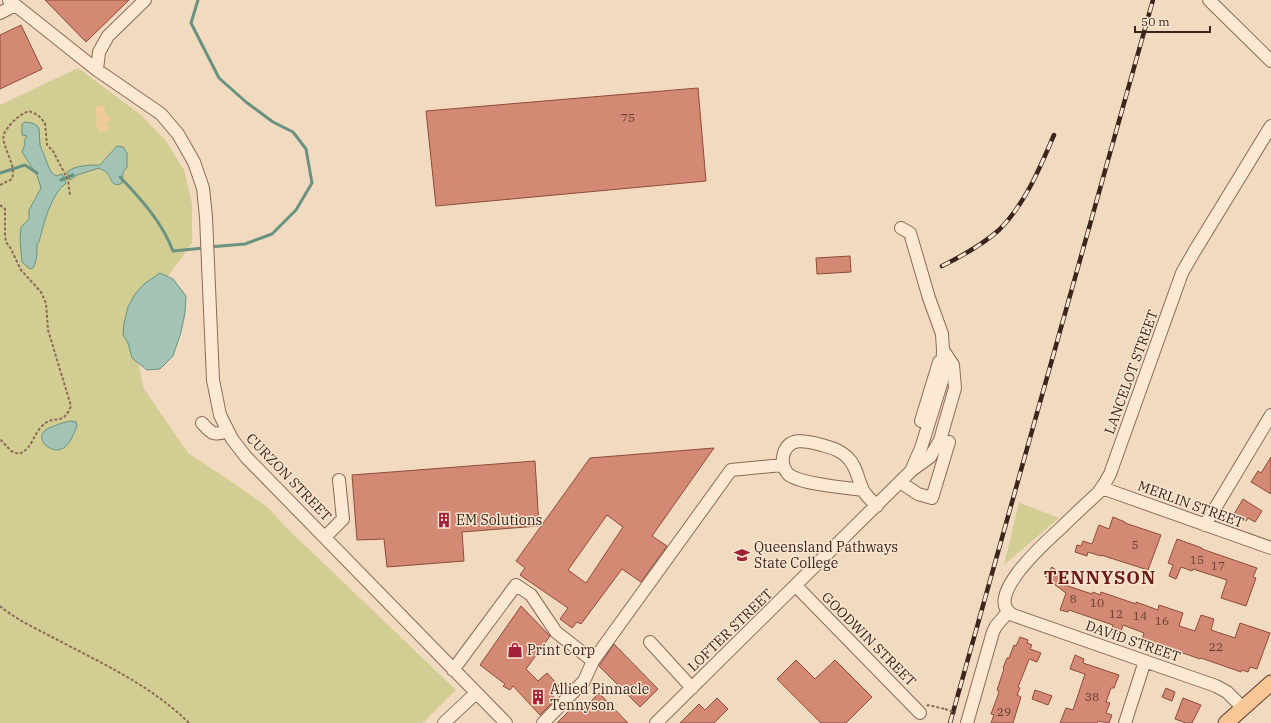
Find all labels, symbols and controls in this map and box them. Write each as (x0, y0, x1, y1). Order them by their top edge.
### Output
scale bar (1135, 8, 1210, 34)
text: 50 m (1141, 14, 1170, 29)
house number: 75 (621, 110, 635, 125)
street label: LANCELOT STREET (1100, 307, 1162, 437)
street label: CURZON STREET (242, 429, 336, 525)
street label: MERLIN STREET (1136, 476, 1246, 532)
building icon: EM Solutions (435, 511, 453, 529)
place label: EM Solutions (456, 511, 543, 529)
house number: 5 (1131, 537, 1139, 552)
place label: Queensland Pathways State College (754, 538, 898, 572)
school or university icon: Queensland Pathways State College (733, 546, 751, 564)
house number: 15 (1190, 552, 1204, 567)
house number: 17 (1211, 558, 1225, 573)
district label: TENNYSON (1044, 566, 1156, 589)
street label: LOFTER STREET (684, 585, 776, 675)
street label: GOODWIN STREET (818, 588, 920, 690)
house number: 8 (1069, 591, 1077, 606)
house number: 10 (1090, 595, 1104, 610)
house number: 12 (1109, 606, 1123, 621)
house number: 14 (1133, 608, 1147, 623)
house number: 16 (1155, 613, 1169, 628)
street label: DAVID STREET (1083, 616, 1183, 666)
house number: 22 (1209, 639, 1223, 654)
shop icon: Print Corp (506, 641, 524, 659)
place label: Print Corp (527, 641, 595, 659)
place label: Allied Pinnacle Tennyson (550, 680, 649, 714)
building icon: Allied Pinnacle Tennyson (529, 688, 547, 706)
house number: 38 (1085, 689, 1099, 704)
house number: 29 (997, 704, 1011, 719)

